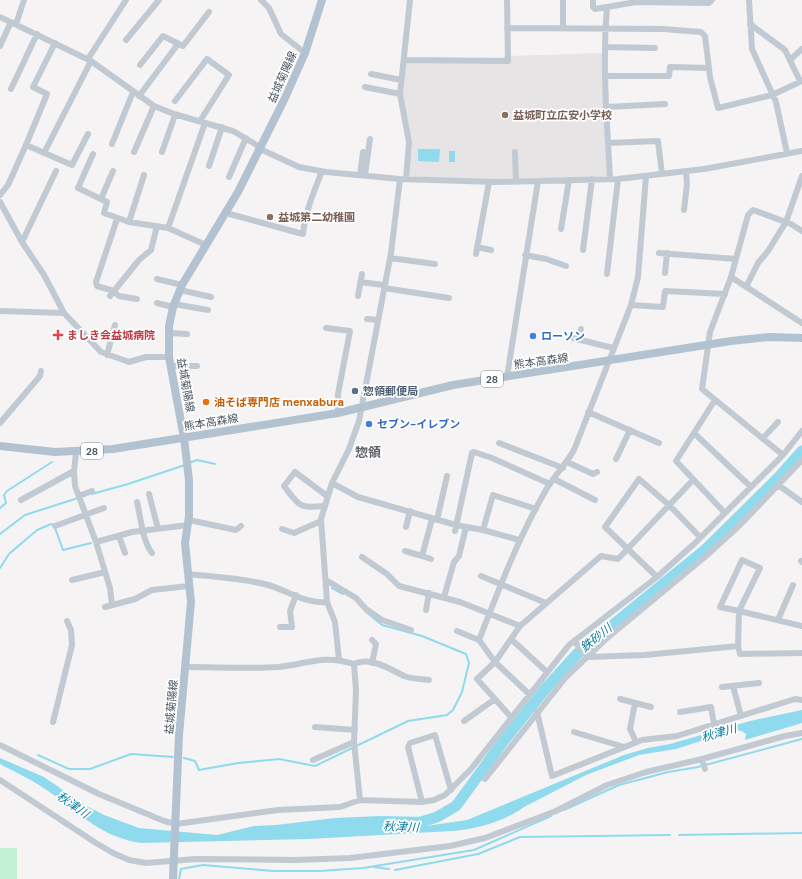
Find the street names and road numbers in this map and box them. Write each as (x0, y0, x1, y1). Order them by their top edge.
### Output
street label: 益城菊陽線 (264, 49, 300, 105)
street label: 熊本高森線 (513, 350, 569, 372)
street label: 益城菊陽線 (174, 357, 198, 413)
road number: 28 (481, 371, 503, 387)
street label: 熊本高森線 (183, 411, 239, 433)
road number: 28 (81, 443, 103, 459)
street label: 益城菊陽線 (162, 679, 180, 735)

